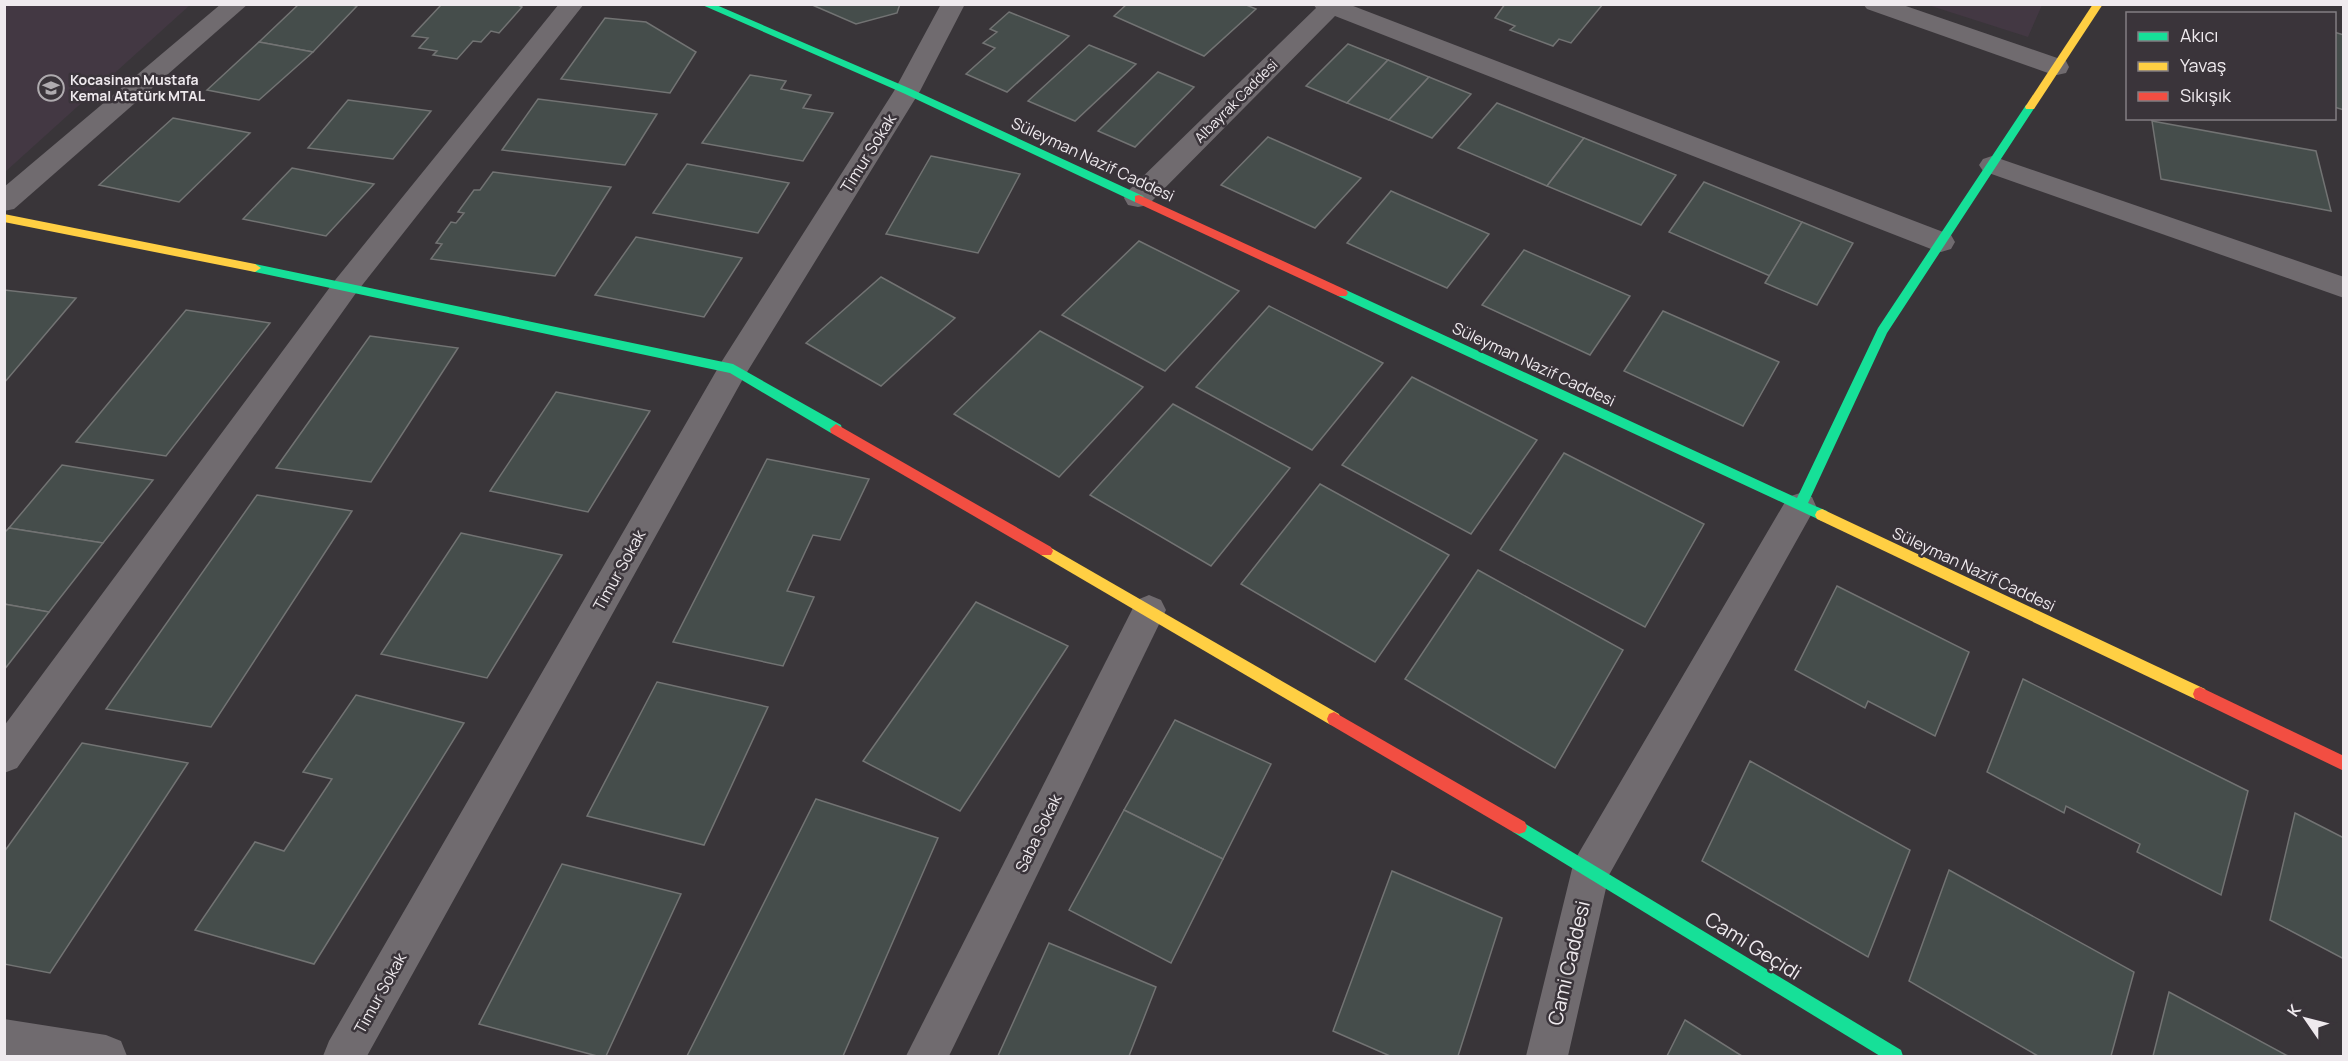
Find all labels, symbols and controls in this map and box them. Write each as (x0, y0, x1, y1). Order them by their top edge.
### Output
legend (2126, 12, 2336, 120)
text: Akıcı (2180, 23, 2218, 47)
text: Yavaş (2180, 53, 2226, 77)
street label: Albayrak Caddesi (1190, 55, 1281, 146)
place label: Kocasinan Mustafa Kemal Atatürk MTAL (70, 70, 206, 105)
school or university icon: Kocasinan Mustafa Kemal Atatürk MTAL (36, 73, 66, 103)
text: Sıkışık (2180, 83, 2232, 107)
street label: Timur Sokak (835, 108, 902, 197)
street label: Süleyman Nazif Caddesi (1008, 112, 1178, 206)
street label: Süleyman Nazif Caddesi (1449, 317, 1619, 411)
street label: Süleyman Nazif Caddesi (1889, 522, 2059, 616)
street label: Timur Sokak (588, 525, 651, 614)
street label: Saba Sokak (1010, 789, 1067, 876)
street label: Cami Caddesi (1541, 898, 1596, 1028)
street label: Cami Geçidi (1700, 905, 1807, 986)
street label: Timur Sokak (349, 948, 412, 1037)
north arrow (2276, 989, 2336, 1049)
text: K (2282, 999, 2306, 1021)

